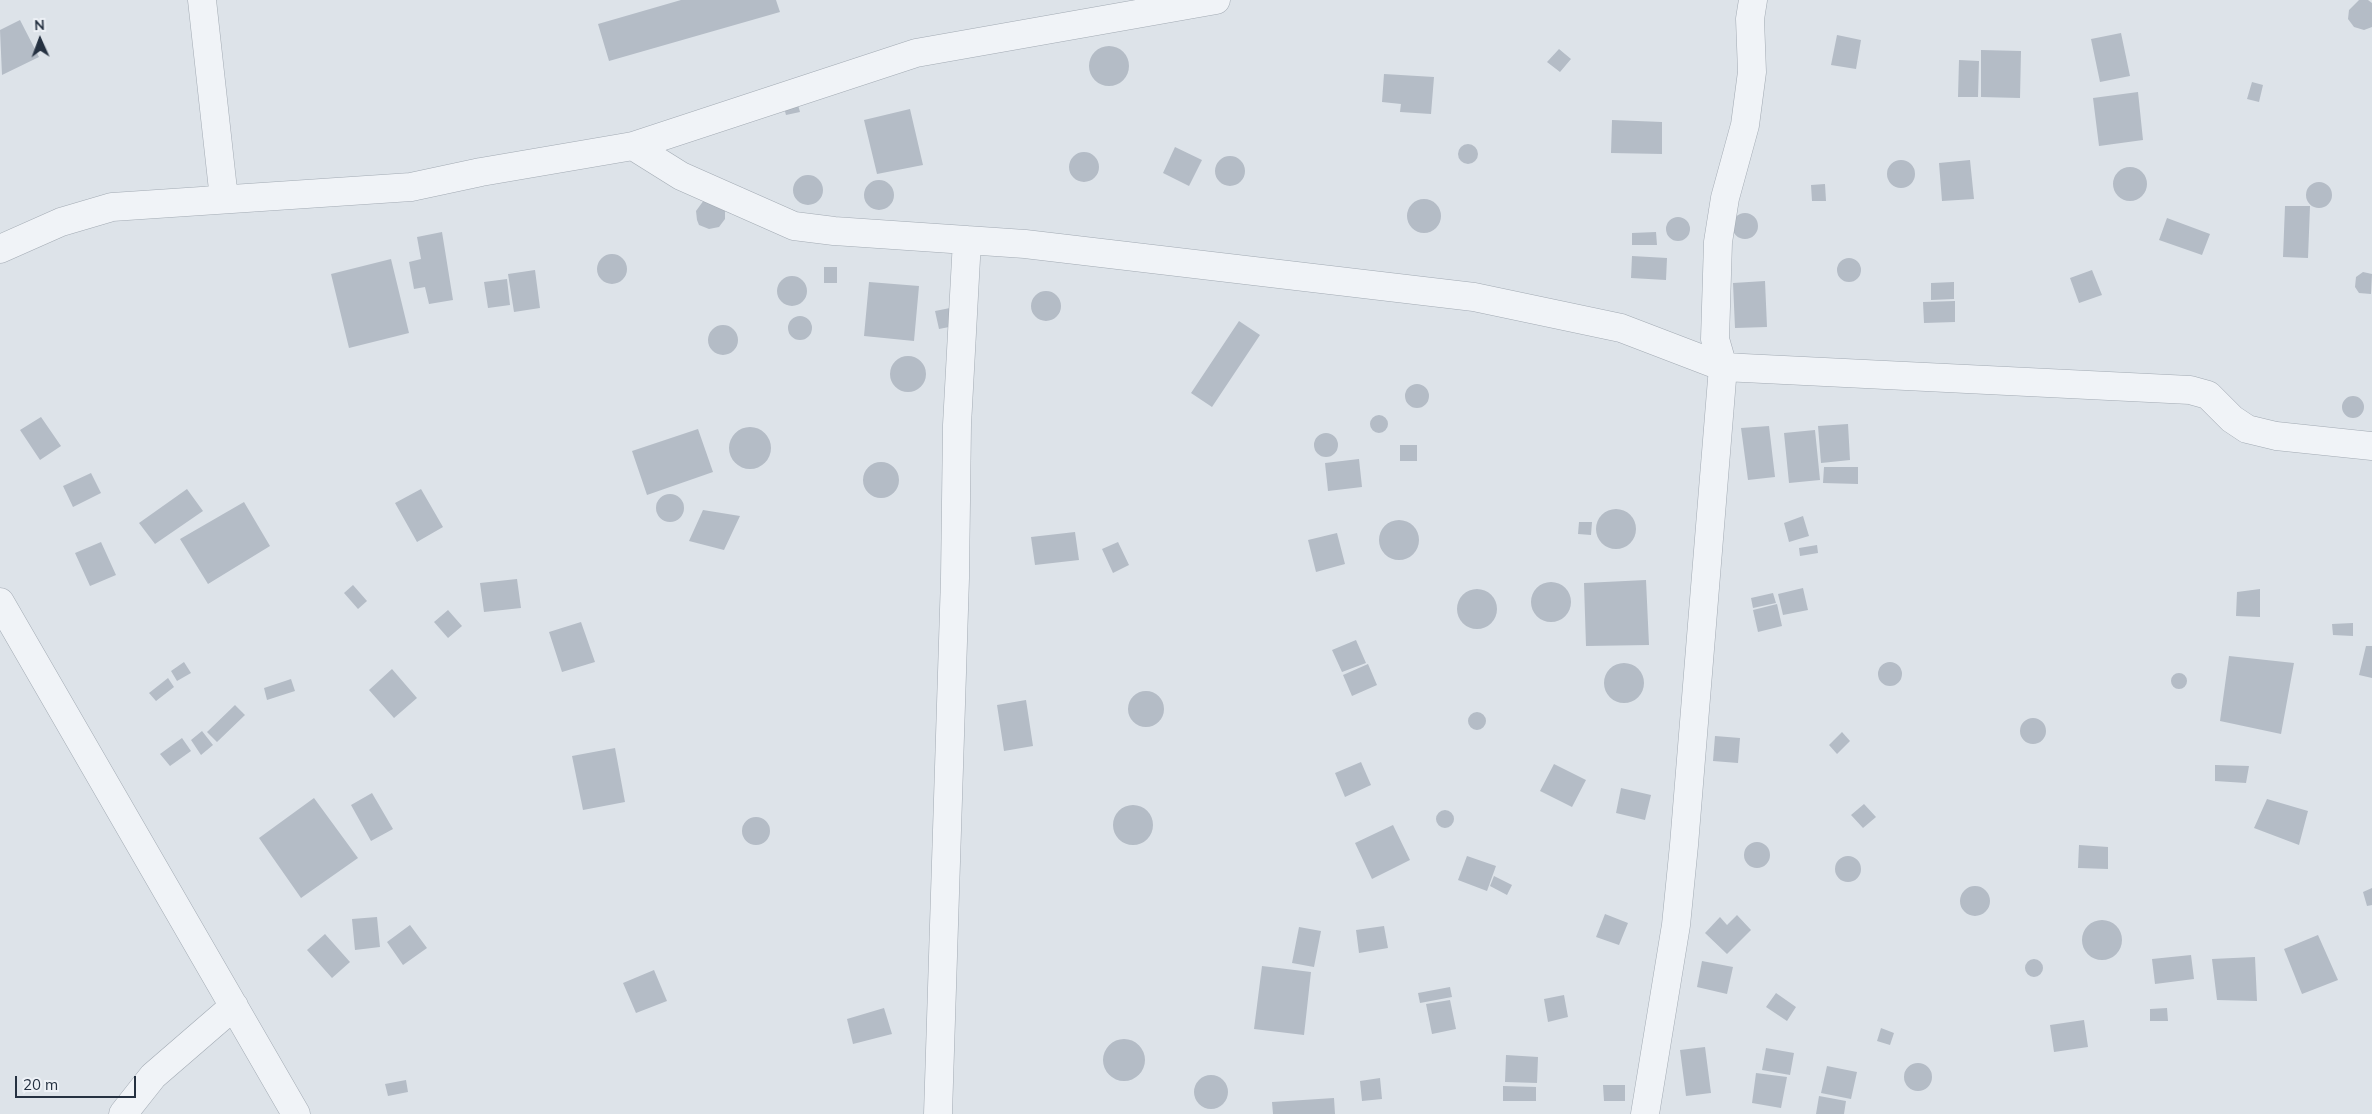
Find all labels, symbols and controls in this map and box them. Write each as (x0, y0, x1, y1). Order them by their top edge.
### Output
north arrow (15, 15, 65, 65)
text: N (34, 16, 45, 34)
scale bar (18, 1066, 139, 1098)
text: 20 m (23, 1075, 58, 1094)

